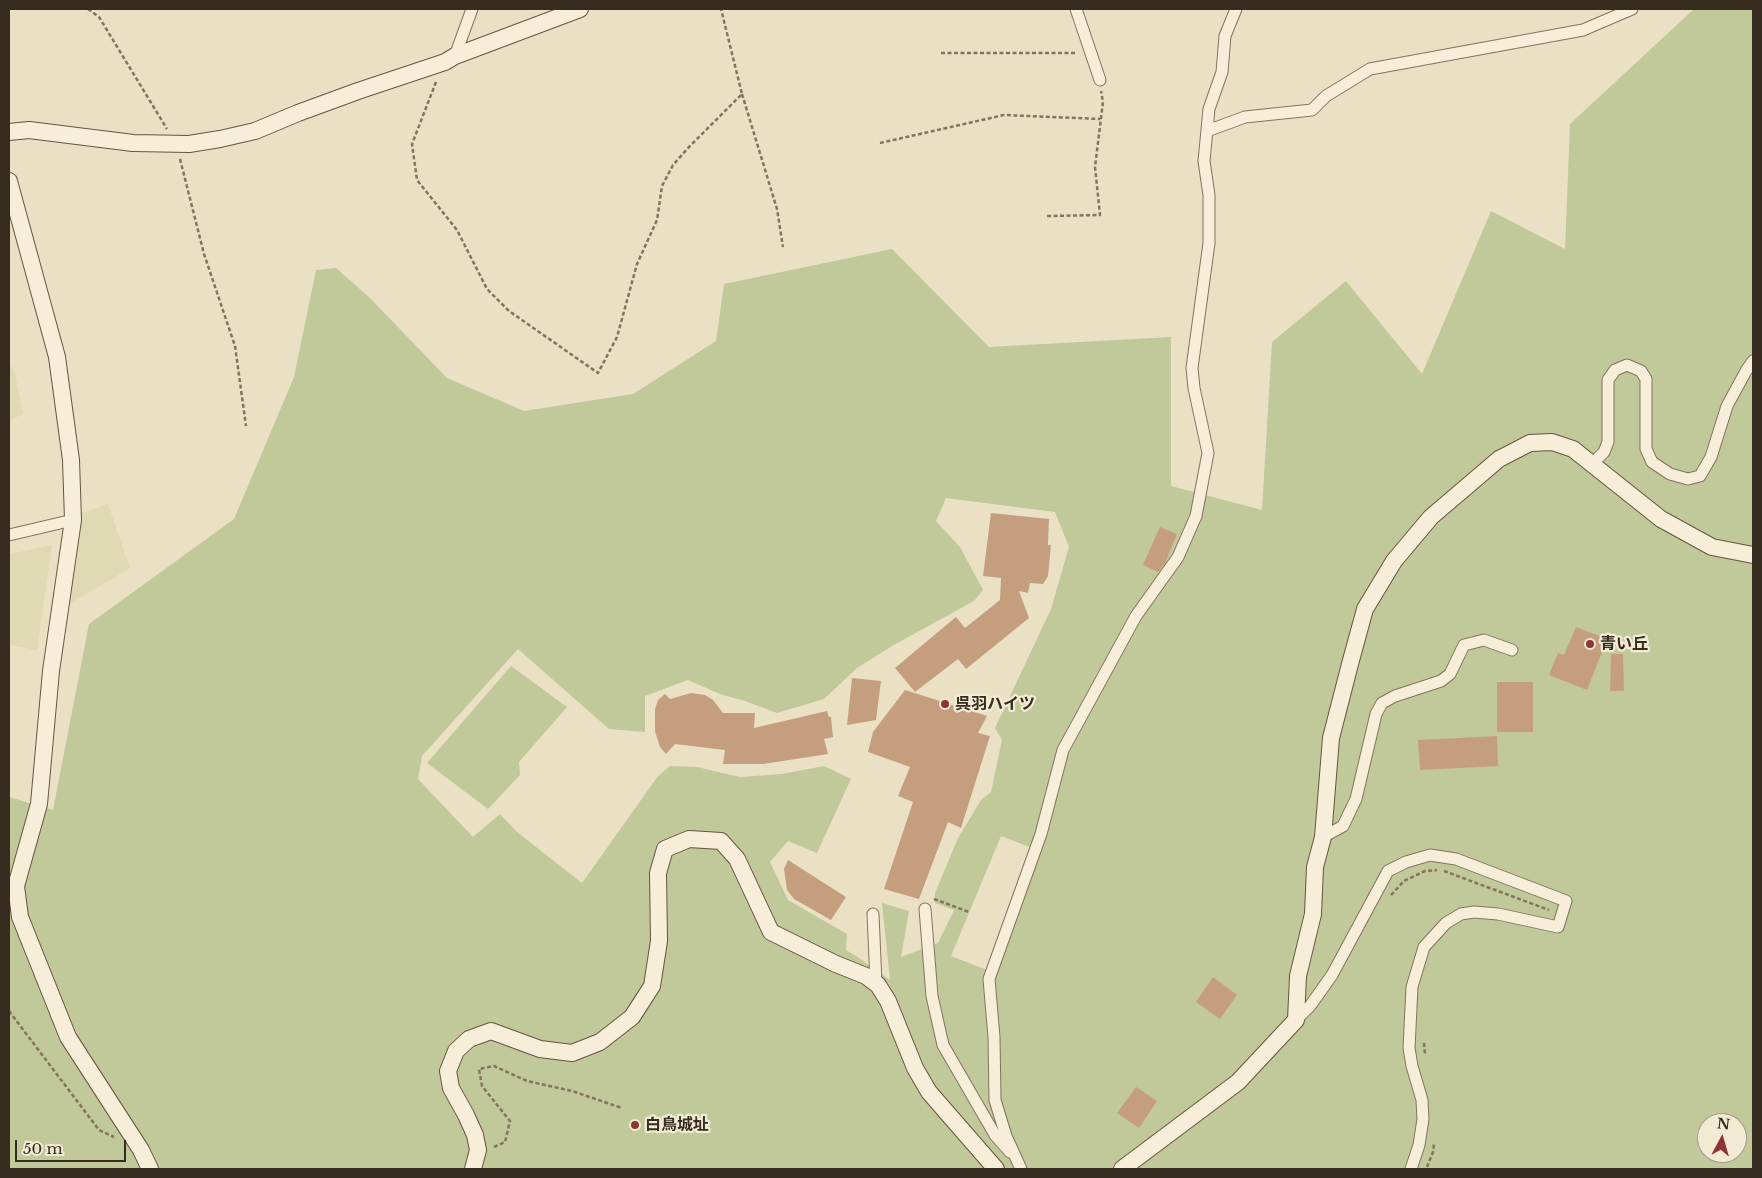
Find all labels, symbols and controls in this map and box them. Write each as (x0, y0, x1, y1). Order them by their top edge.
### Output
place label: 青い丘 (1600, 634, 1648, 654)
marker: 青い丘 (1584, 638, 1596, 650)
place label: 呉羽ハイツ (955, 694, 1035, 714)
marker: 呉羽ハイツ (939, 698, 951, 710)
north arrow (1697, 1113, 1747, 1163)
text: N (1716, 1114, 1731, 1134)
place label: 白鳥城址 (645, 1115, 709, 1135)
marker: 白鳥城址 (629, 1119, 641, 1131)
scale bar (18, 1130, 129, 1162)
text: 50 m (23, 1139, 63, 1158)

